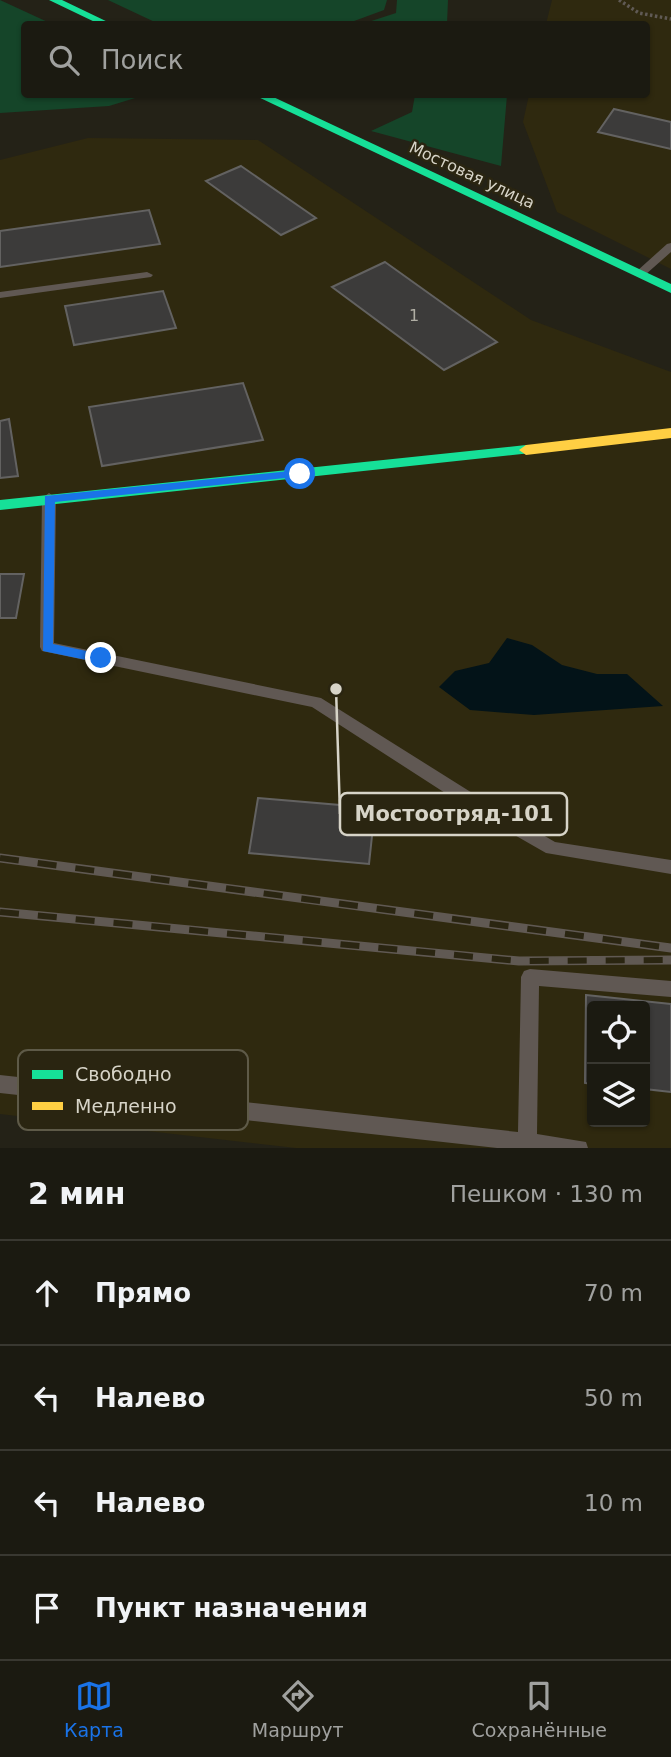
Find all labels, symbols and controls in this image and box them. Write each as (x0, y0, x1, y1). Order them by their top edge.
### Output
search box (21, 21, 650, 98)
icon: search (45, 41, 83, 79)
text: Поиск (101, 45, 183, 75)
street label: Мостовая улица (406, 138, 538, 212)
house number: 1 (409, 306, 419, 325)
route start (284, 458, 315, 489)
route end (85, 642, 116, 673)
callout: Мостоотряд-101 (340, 793, 567, 835)
text: Мостоотряд-101 (355, 802, 554, 826)
map controls (587, 1001, 650, 1127)
button: locate (587, 1001, 650, 1064)
legend (18, 1050, 248, 1130)
text: Свободно (75, 1063, 172, 1085)
button: layers (587, 1064, 650, 1127)
text: Медленно (75, 1095, 177, 1117)
text: 2 мин (28, 1176, 126, 1211)
text: Пешком · 130 m (450, 1181, 643, 1207)
icon: ahead (28, 1274, 66, 1312)
text: Прямо (95, 1278, 191, 1308)
text: 70 m (584, 1280, 643, 1306)
icon: left (28, 1379, 66, 1417)
text: Налево (95, 1383, 205, 1413)
text: 50 m (584, 1385, 643, 1411)
icon: left (28, 1484, 66, 1522)
text: Налево (95, 1488, 205, 1518)
text: 10 m (584, 1490, 643, 1516)
icon: arrive (28, 1589, 66, 1627)
text: Пункт назначения (95, 1593, 368, 1623)
tab: Карта (64, 1677, 124, 1741)
tab: Маршрут (252, 1677, 344, 1741)
tab: Сохранённые (472, 1677, 607, 1741)

